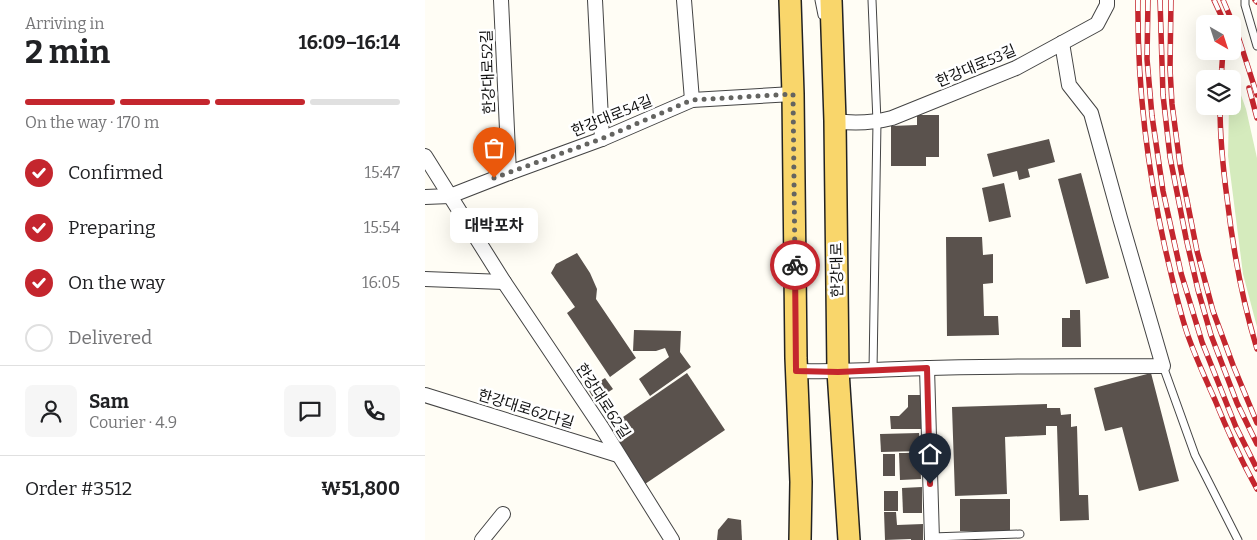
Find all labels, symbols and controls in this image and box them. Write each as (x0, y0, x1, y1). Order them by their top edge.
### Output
text: Arriving in (25, 14, 104, 33)
north arrow (1196, 15, 1241, 60)
map controls (1196, 15, 1241, 115)
street label: 한강대로52길 (478, 29, 498, 115)
text: 16:09–16:14 (299, 31, 400, 54)
text: 2 min (25, 33, 110, 71)
street label: 한강대로53길 (933, 41, 1019, 91)
button: layers (1196, 70, 1241, 115)
street label: 한강대로54길 (569, 92, 655, 140)
text: On the way · 170 m (25, 113, 159, 132)
pin (473, 127, 515, 178)
icon: bag (480, 134, 508, 162)
icon: check (25, 159, 53, 187)
text: Confirmed (68, 161, 163, 184)
text: 15:47 (364, 163, 400, 182)
callout: 대박포차 (450, 208, 538, 243)
icon: check (25, 214, 53, 242)
text: Preparing (68, 216, 156, 239)
text: 대박포차 (465, 216, 523, 235)
text: 15:54 (364, 218, 400, 237)
courier (770, 240, 820, 290)
street label: 한강대로 (828, 242, 846, 298)
icon: bike (781, 251, 809, 279)
icon: check (25, 269, 53, 297)
text: On the way (68, 271, 165, 294)
text: 16:05 (362, 273, 400, 292)
text: Delivered (68, 326, 152, 349)
street label: 한강대로62길 (572, 360, 634, 442)
button: person (25, 385, 77, 437)
button: chat (284, 385, 336, 437)
button: phone (348, 385, 400, 437)
street label: 한강대로62다길 (476, 386, 576, 432)
text: Sam (89, 390, 129, 413)
text: Courier · 4.9 (89, 413, 177, 432)
pin (909, 433, 951, 484)
icon: home (916, 440, 944, 468)
text: Order #3512 (25, 477, 132, 500)
text: ₩51,800 (321, 477, 400, 500)

